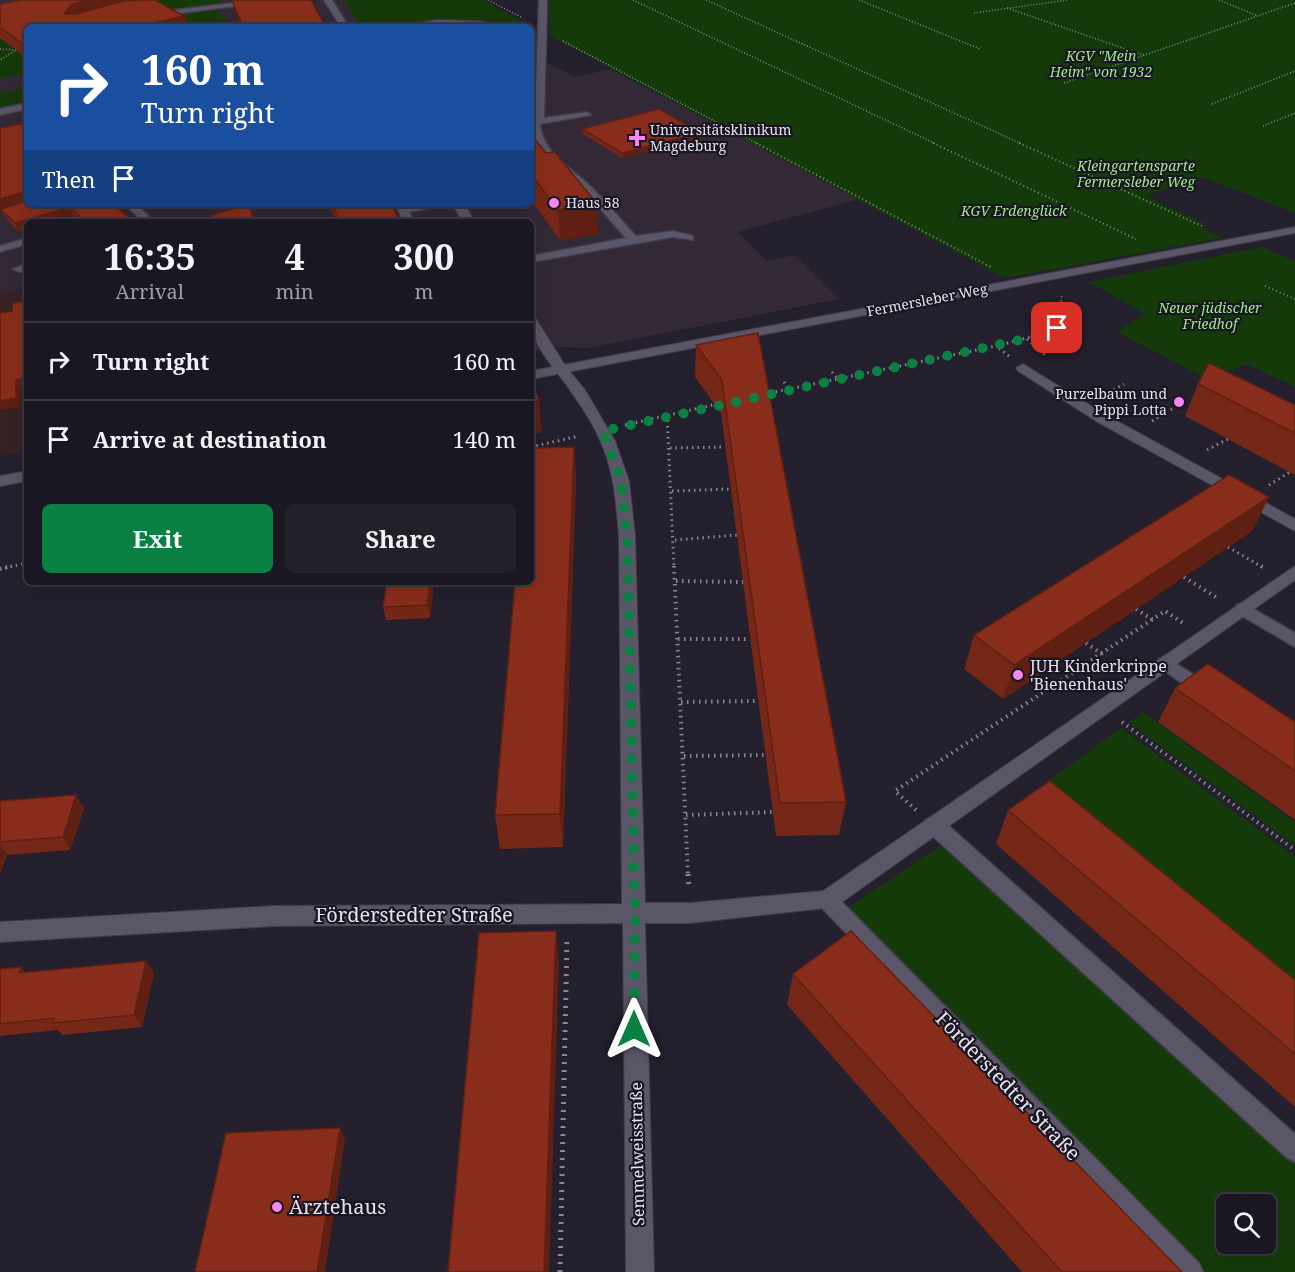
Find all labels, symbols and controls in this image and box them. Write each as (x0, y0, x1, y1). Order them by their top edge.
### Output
text: 160 m (141, 40, 265, 97)
park label: KGV "Mein Heim" von 1932 (1049, 46, 1152, 81)
icon: right (42, 48, 120, 126)
text: Turn right (141, 94, 274, 131)
place label: Universitätsklinikum Magdeburg (650, 120, 791, 155)
marker: Universitätsklinikum Magdeburg (628, 129, 646, 147)
park label: Kleingartensparte Fermersleber Weg (1076, 156, 1196, 191)
icon: arrive (107, 162, 140, 195)
text: Then (42, 164, 95, 194)
place label: Haus 58 (566, 193, 620, 212)
marker: Haus 58 (547, 196, 561, 210)
park label: KGV Erdenglück (960, 201, 1068, 220)
text: 16:35 (104, 232, 196, 281)
text: 4 (284, 232, 305, 281)
text: 300 (393, 232, 454, 281)
text: Arrival (116, 278, 184, 305)
text: min (276, 278, 314, 305)
text: m (414, 278, 433, 305)
street label: Fermersleber Weg (865, 278, 989, 321)
park label: Neuer jüdischer Friedhof (1157, 298, 1262, 333)
pin (1031, 302, 1082, 353)
icon: arrive (1040, 311, 1073, 344)
icon: right (42, 345, 75, 378)
text: Turn right (93, 346, 209, 376)
text: 160 m (453, 346, 516, 376)
place label: Purzelbaum und Pippi Lotta (1055, 384, 1167, 419)
marker: Purzelbaum und Pippi Lotta (1172, 395, 1186, 409)
icon: arrive (42, 423, 75, 456)
text: Arrive at destination (93, 424, 327, 454)
text: 140 m (453, 424, 516, 454)
button: Exit (42, 504, 273, 573)
button: Share (285, 504, 516, 573)
place label: JUH Kinderkrippe 'Bienenhaus' (1029, 655, 1167, 695)
marker: JUH Kinderkrippe 'Bienenhaus' (1011, 668, 1025, 682)
street label: Förderstedter Straße (315, 901, 513, 928)
position arrow (602, 997, 666, 1061)
street label: Förderstedter Straße (930, 1005, 1087, 1166)
street label: Semmelweisstraße (625, 1082, 649, 1226)
place label: Ärztehaus (289, 1193, 386, 1220)
map controls (1216, 1194, 1276, 1254)
button: search (1216, 1194, 1276, 1254)
marker: Ärztehaus (270, 1200, 284, 1214)

